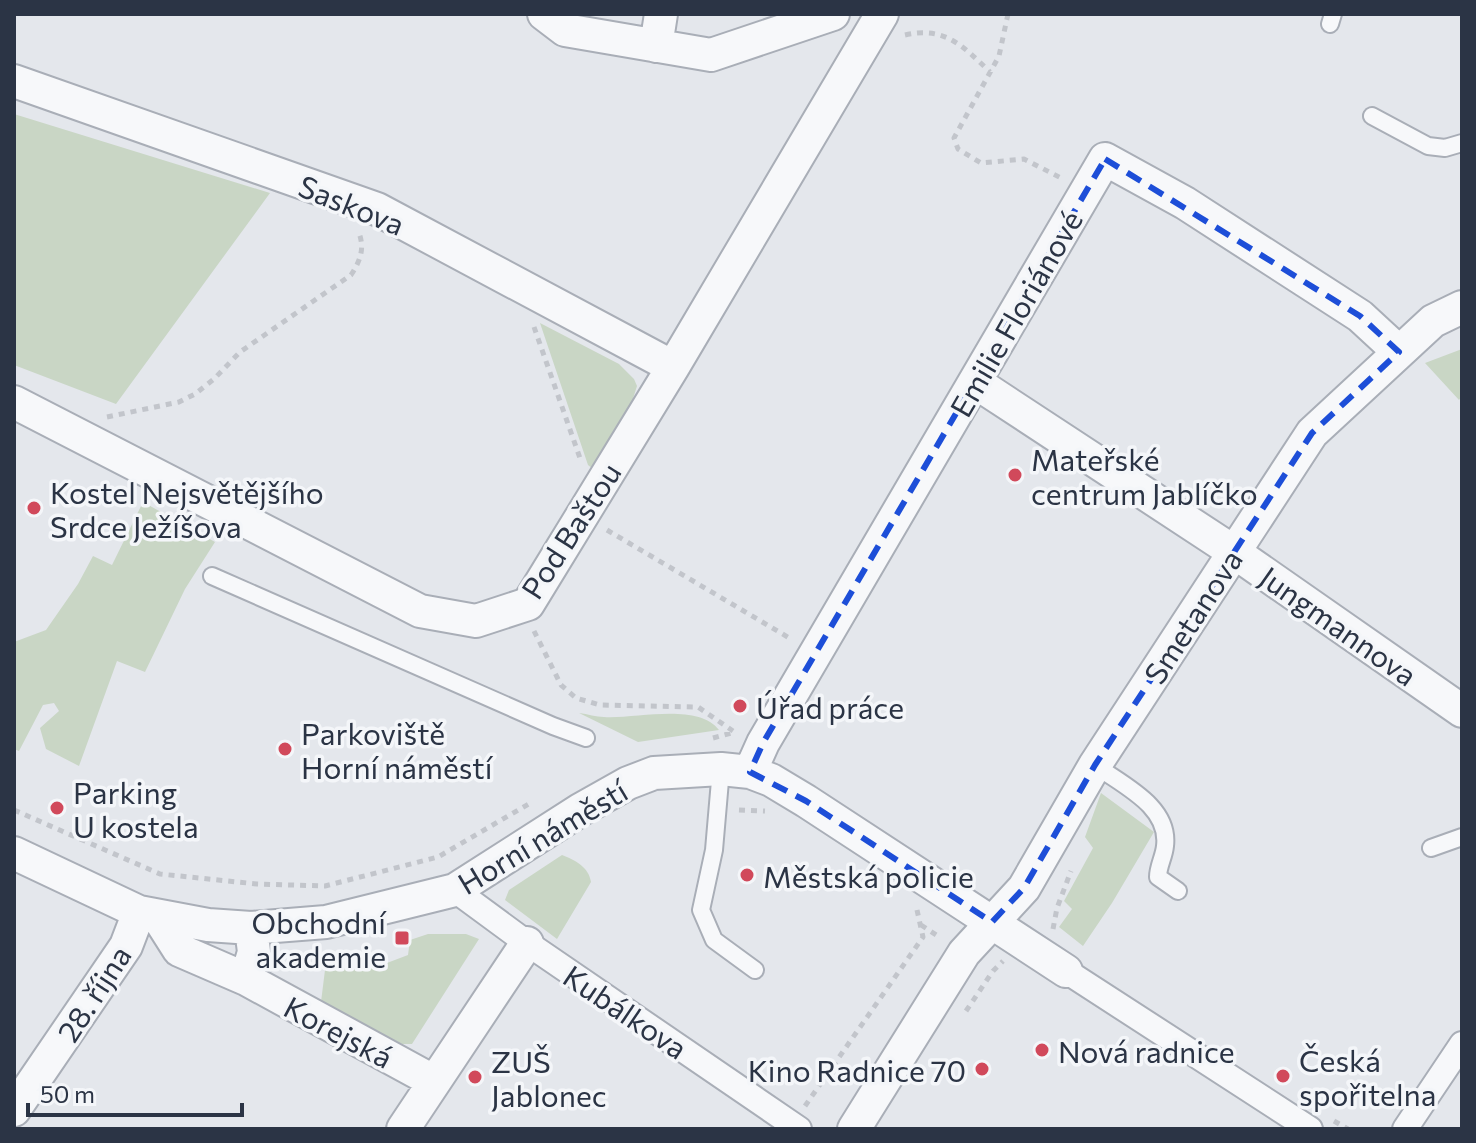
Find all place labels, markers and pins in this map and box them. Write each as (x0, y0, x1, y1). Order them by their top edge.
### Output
place label: Mateřské centrum Jablíčko (1031, 440, 1258, 511)
marker: Mateřské centrum Jablíčko (1006, 466, 1024, 484)
place label: Kostel Nejsvětějšího Srdce Ježíšova (50, 473, 324, 544)
marker: Kostel Nejsvětějšího Srdce Ježíšova (25, 499, 43, 517)
place label: Úřad práce (756, 688, 904, 725)
marker: Úřad práce (731, 697, 749, 715)
place label: Parkoviště Horní náměstí (301, 714, 494, 785)
marker: Parkoviště Horní náměstí (276, 740, 294, 758)
place label: Parking U kostela (73, 773, 199, 844)
marker: Parking U kostela (48, 799, 66, 817)
place label: Městská policie (763, 857, 974, 894)
marker: Městská policie (738, 866, 756, 884)
place label: Obchodní akademie (252, 903, 387, 974)
marker: Obchodní akademie (393, 929, 411, 947)
place label: Nová radnice (1058, 1032, 1235, 1069)
marker: Nová radnice (1033, 1041, 1051, 1059)
place label: Česká spořitelna (1299, 1041, 1436, 1112)
place label: ZUŠ Jablonec (491, 1042, 607, 1113)
place label: Kino Radnice 70 (748, 1051, 966, 1088)
marker: Kino Radnice 70 (973, 1060, 991, 1078)
marker: Česká spořitelna (1274, 1067, 1292, 1085)
marker: ZUŠ Jablonec (466, 1068, 484, 1086)

